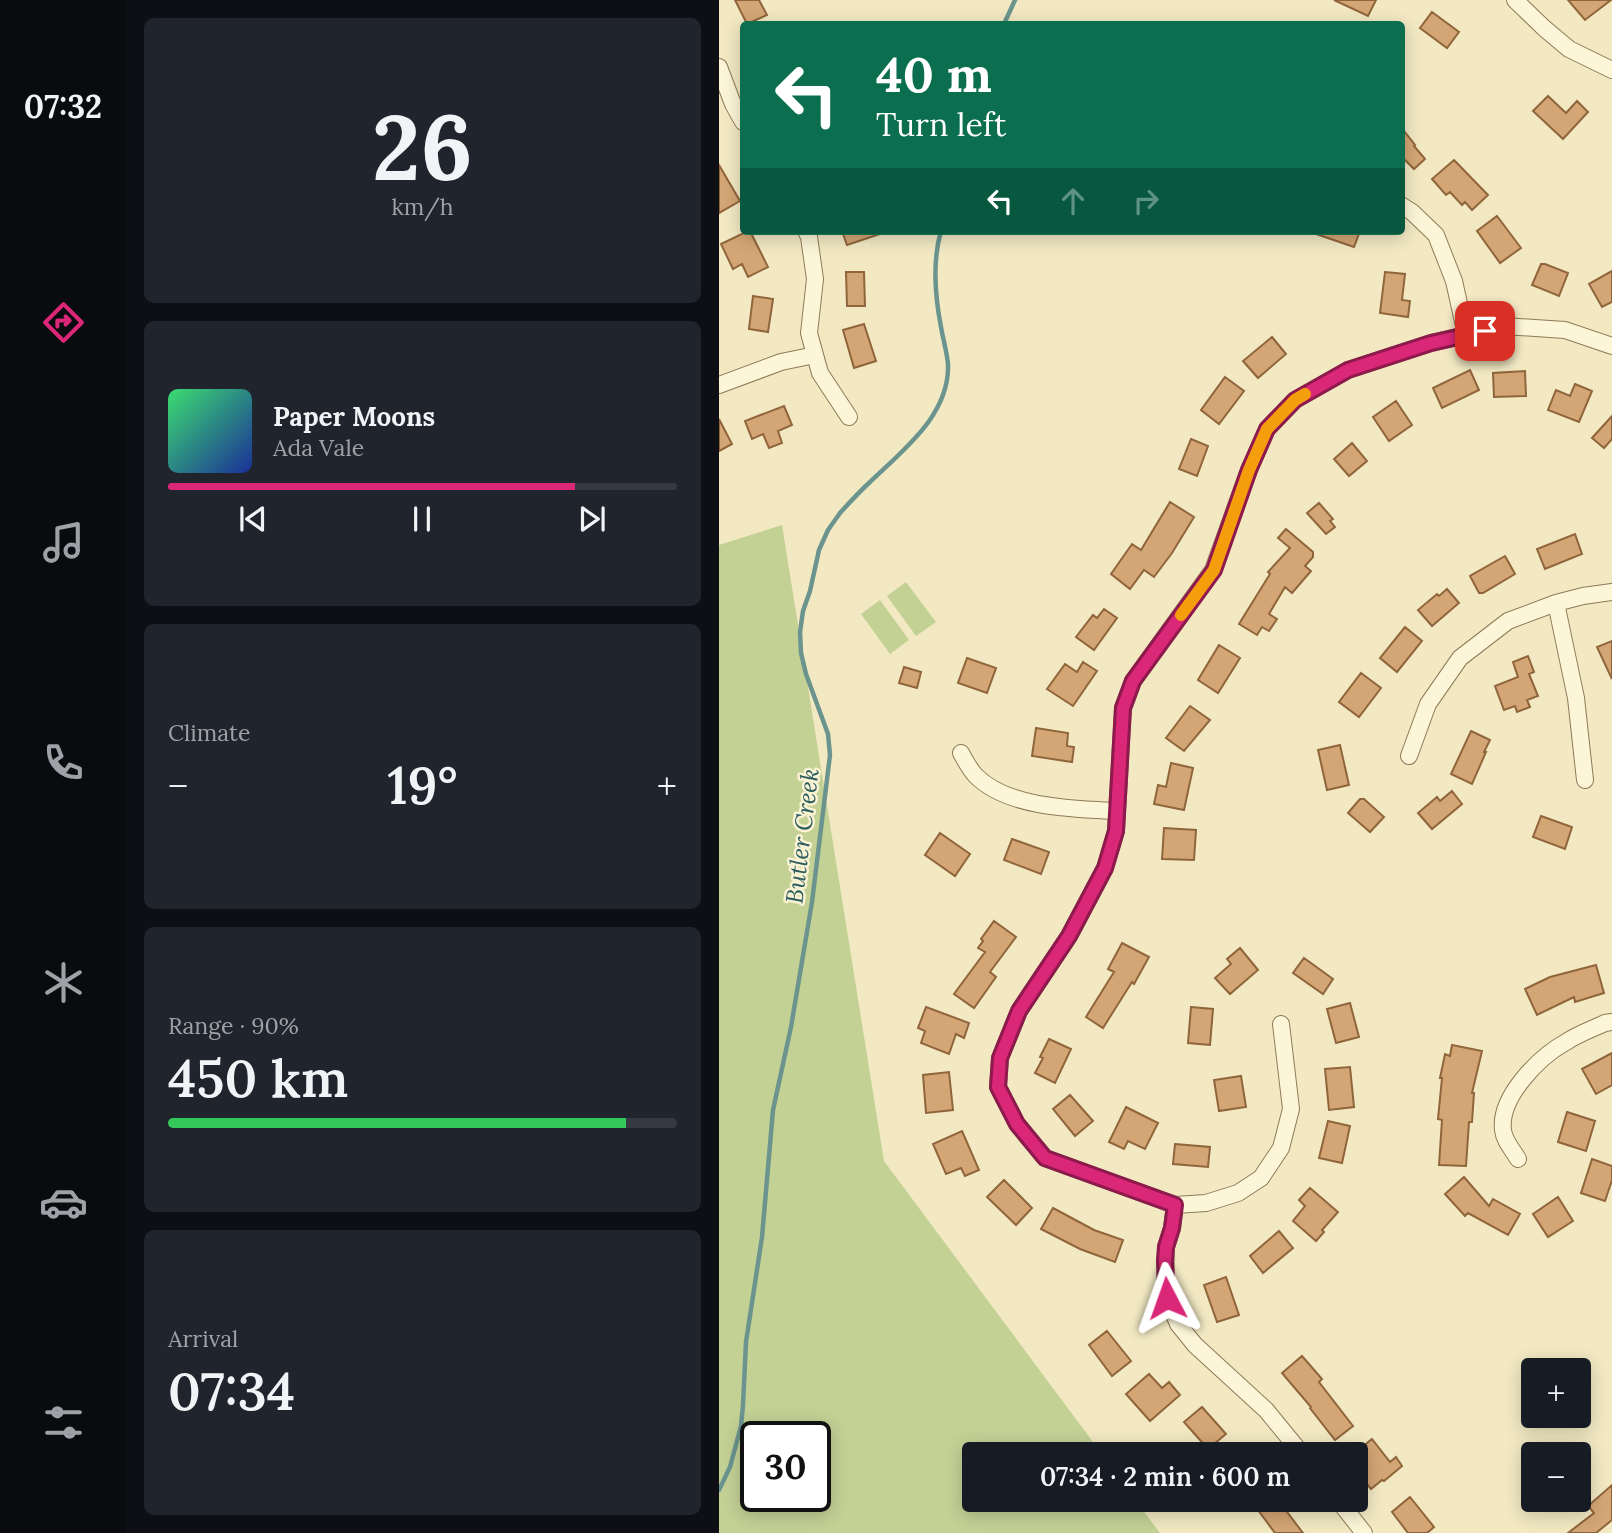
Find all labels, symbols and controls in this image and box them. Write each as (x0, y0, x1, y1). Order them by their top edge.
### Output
text: 40 m (876, 43, 992, 105)
icon: left (761, 49, 852, 140)
text: 07:32 (24, 86, 102, 127)
text: 26 (372, 88, 473, 205)
text: Turn left (876, 104, 1006, 145)
icon: left (981, 182, 1019, 220)
icon: ahead (1054, 182, 1092, 220)
icon: right (1127, 182, 1165, 220)
text: km/h (391, 192, 454, 221)
icon: directions (39, 298, 88, 347)
pin (1455, 301, 1515, 361)
icon: arrive (1466, 312, 1504, 350)
text: Paper Moons (273, 400, 435, 433)
text: Ada Vale (273, 433, 364, 462)
icon: previous (234, 500, 272, 538)
icon: pause (403, 500, 441, 538)
icon: next (573, 500, 611, 538)
icon: music (39, 518, 88, 567)
text: Climate (168, 718, 250, 747)
icon: phone (39, 738, 88, 787)
text: 19° (387, 752, 458, 818)
text: − (168, 762, 188, 810)
text: + (657, 762, 677, 810)
water label: Butler Creek (778, 767, 826, 905)
icon: climate (39, 958, 88, 1007)
text: Range · 90% (168, 1011, 299, 1040)
text: 450 km (168, 1045, 348, 1111)
icon: car (39, 1178, 88, 1227)
position arrow (1130, 1261, 1204, 1335)
text: Arrival (168, 1324, 238, 1353)
text: 07:34 (168, 1358, 295, 1424)
map controls (1521, 1358, 1591, 1512)
button: + (1521, 1358, 1591, 1428)
icon: filters (39, 1398, 88, 1447)
speed limit sign: 30 (740, 1421, 831, 1512)
button: − (1521, 1442, 1591, 1512)
text: 07:34 · 2 min · 600 m (1040, 1460, 1290, 1493)

